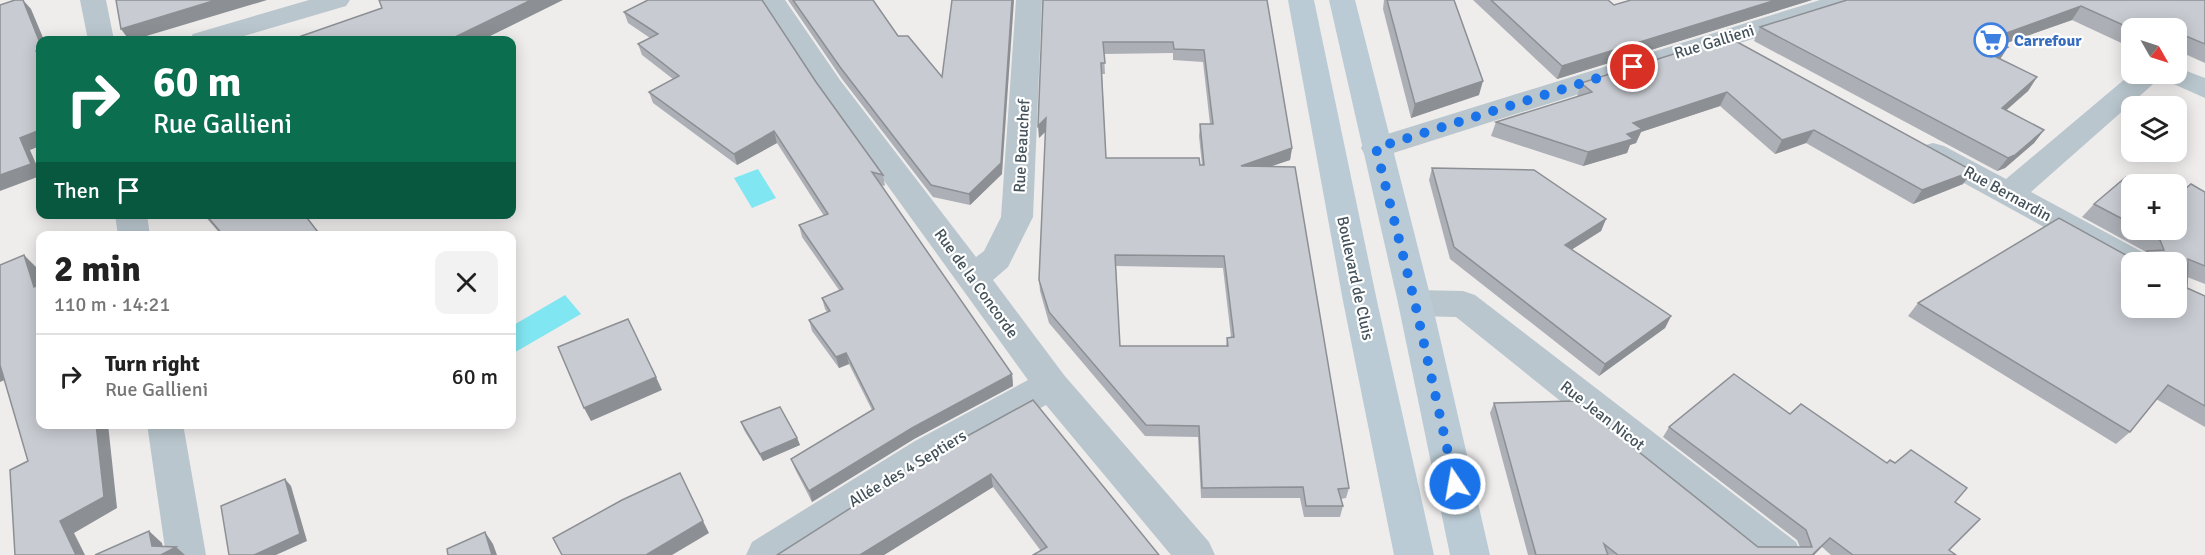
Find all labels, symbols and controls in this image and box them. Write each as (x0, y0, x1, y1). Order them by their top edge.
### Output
north arrow (2121, 18, 2187, 84)
map controls (2121, 18, 2187, 318)
street label: Rue Gallieni (1672, 20, 1757, 64)
supermarket icon: Carrefour (1973, 22, 2009, 58)
place label: Carrefour (2014, 31, 2082, 51)
pin (1607, 41, 1658, 92)
icon: arrive (1616, 50, 1649, 83)
text: 60 m (153, 57, 242, 108)
icon: right (54, 60, 132, 138)
button: layers (2121, 96, 2187, 162)
street label: Rue Beauchef (1010, 98, 1034, 193)
text: Rue Gallieni (153, 108, 292, 141)
street label: Rue Bernardin (1960, 162, 2055, 226)
icon: arrive (112, 174, 145, 207)
button: + (2121, 174, 2187, 240)
text: Then (54, 177, 100, 204)
street label: Boulevard de Cluis (1332, 214, 1378, 342)
street label: Rue de la Concorde (930, 225, 1023, 342)
text: 2 min (54, 247, 141, 292)
button: close (435, 251, 498, 314)
button: − (2121, 252, 2187, 318)
text: 110 m · 14:21 (54, 292, 170, 317)
text: Turn right (105, 350, 200, 377)
icon: right (54, 360, 87, 393)
text: 60 m (452, 363, 498, 390)
text: Rue Gallieni (105, 377, 208, 402)
street label: Rue Jean Nicot (1556, 377, 1649, 455)
street label: Allée des 4 Septiers (845, 426, 970, 512)
position arrow (1423, 452, 1487, 516)

